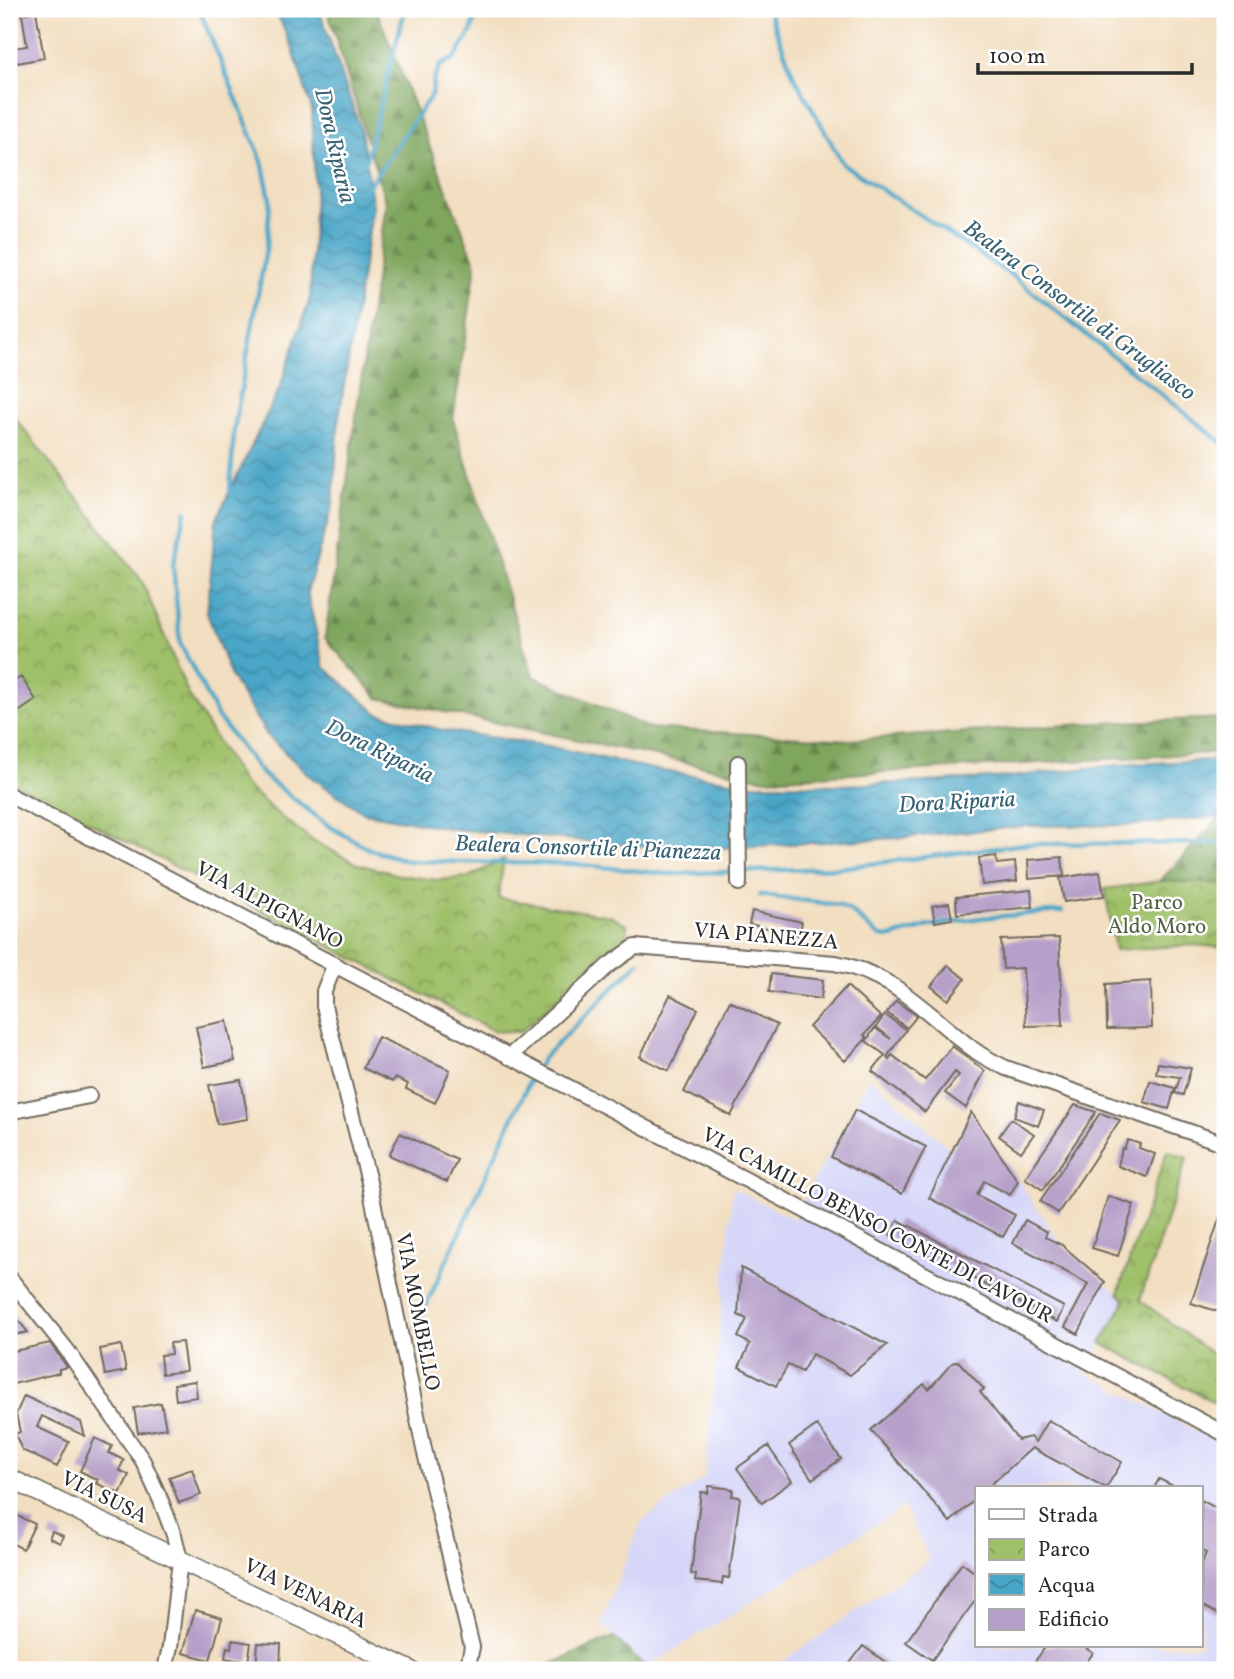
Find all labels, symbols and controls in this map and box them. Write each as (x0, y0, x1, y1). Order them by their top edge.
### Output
scale bar (978, 32, 1192, 76)
text: 100 m (989, 43, 1046, 72)
water label: Dora Riparia (305, 85, 363, 207)
water label: Bealera Consortile di Grugliasco (956, 213, 1202, 409)
water label: Dora Riparia (319, 712, 439, 792)
water label: Dora Riparia (898, 784, 1017, 822)
water label: Bealera Consortile di Pianezza (454, 828, 722, 870)
street label: VIA ALPIGNANO (190, 855, 348, 957)
park label: Parco Aldo Moro (1108, 889, 1206, 942)
street label: VIA PIANEZZA (693, 916, 840, 958)
street label: VIA CAMILLO BENSO CONTE DI CAVOUR (696, 1121, 1058, 1331)
street label: VIA MOMBELLO (388, 1231, 446, 1393)
street label: VIA SUSA (56, 1465, 152, 1532)
legend (975, 1486, 1202, 1648)
text: Strada (1038, 1502, 1099, 1531)
text: Parco (1038, 1536, 1090, 1565)
street label: VIA VENARIA (239, 1552, 372, 1636)
text: Acqua (1038, 1572, 1096, 1601)
text: Edificio (1038, 1606, 1109, 1635)

